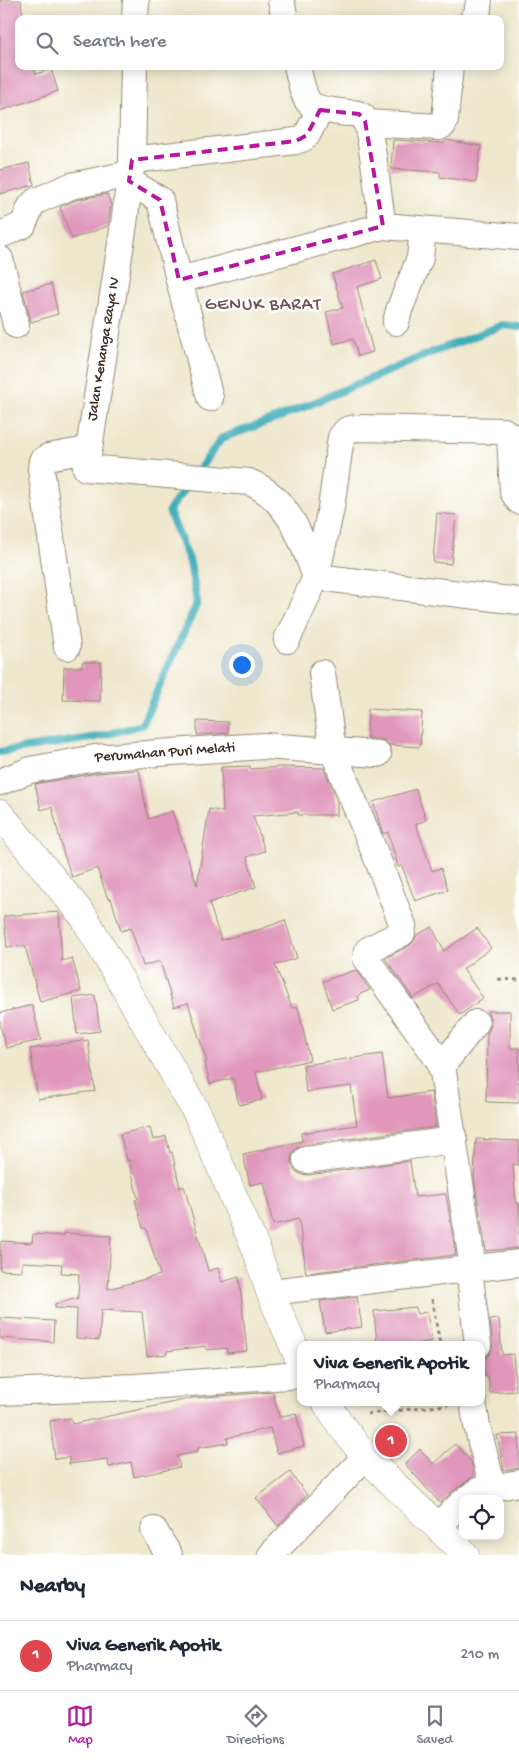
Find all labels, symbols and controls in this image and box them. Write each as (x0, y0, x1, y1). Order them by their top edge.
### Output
search box (15, 15, 504, 70)
icon: search (33, 29, 61, 57)
text: Search here (73, 31, 167, 54)
street label: Jalan Kenanga Raya IV (84, 276, 124, 422)
district label: GENUK BARAT (205, 295, 321, 316)
your location (229, 652, 255, 678)
street label: Perumahan Puri Melati (93, 739, 236, 767)
popup (297, 1341, 485, 1406)
text: Viva Generik Apotik (314, 1353, 468, 1376)
text: Pharmacy (314, 1376, 380, 1395)
pin: 1 (375, 1422, 407, 1460)
map controls (459, 1495, 504, 1540)
button: locate (459, 1495, 504, 1540)
text: Nearby (20, 1575, 85, 1600)
text: Viva Generik Apotik (67, 1635, 220, 1658)
text: 1 (33, 1646, 39, 1665)
text: 210 m (460, 1646, 499, 1665)
text: Pharmacy (67, 1658, 133, 1677)
tab: Map (66, 1702, 94, 1749)
tab: Directions (227, 1702, 284, 1749)
tab: Saved (417, 1702, 453, 1749)

